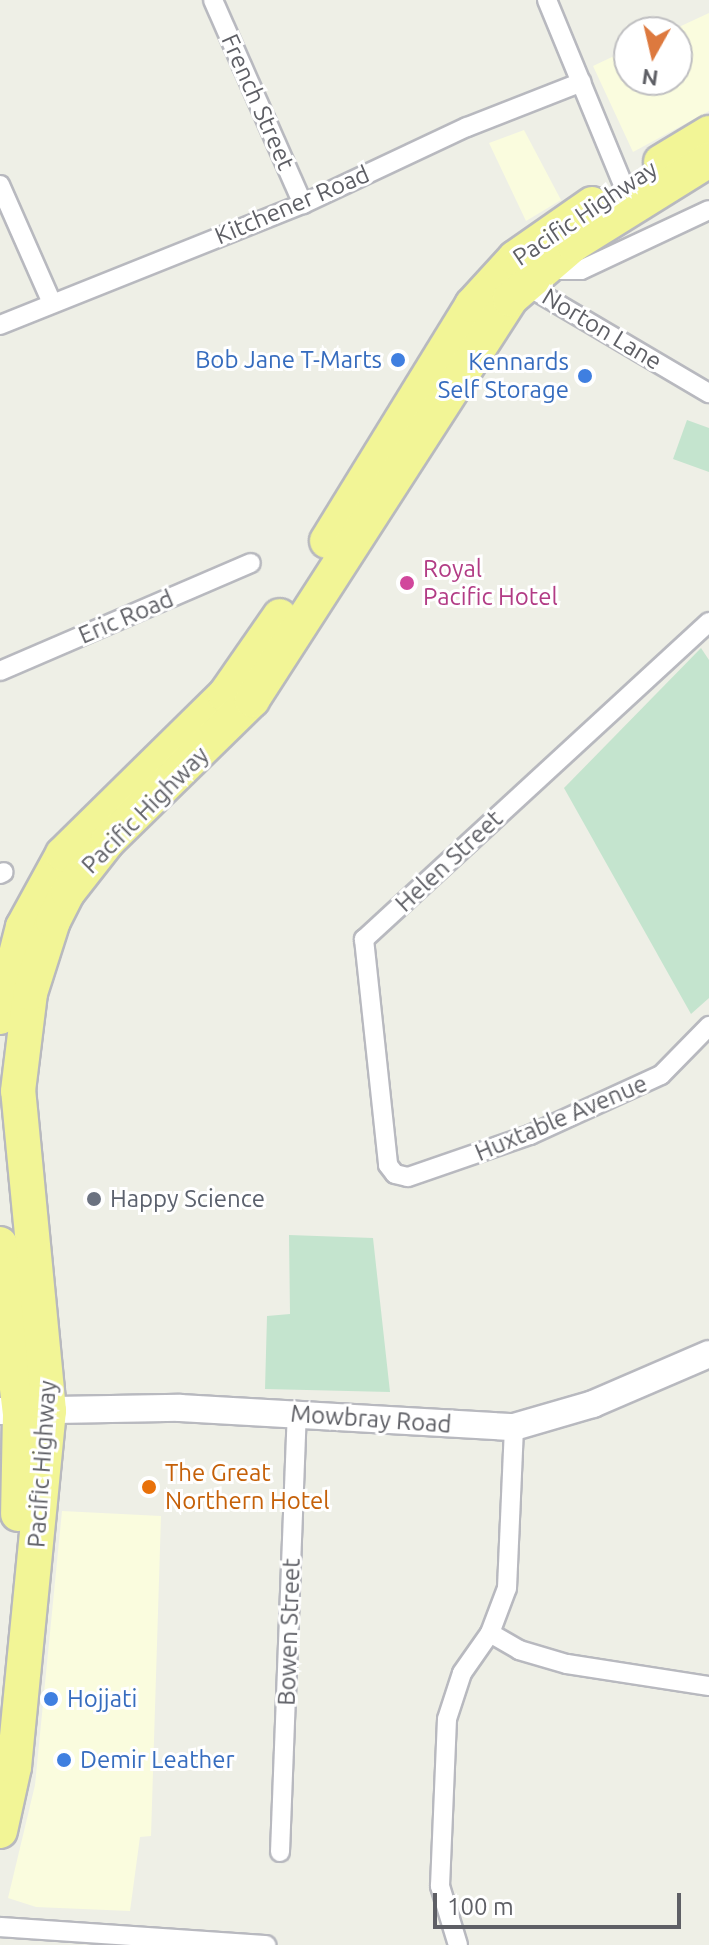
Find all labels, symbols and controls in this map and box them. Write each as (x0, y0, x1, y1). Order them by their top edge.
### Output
north arrow (613, 16, 693, 96)
street label: French Street (215, 30, 301, 174)
text: N (640, 65, 660, 92)
street label: Pacific Highway (507, 154, 663, 272)
street label: Kitchener Road (210, 159, 374, 251)
street label: Norton Lane (537, 282, 667, 376)
place label: Bob Jane T-Marts (195, 346, 382, 374)
place label: Kennards Self Storage (438, 348, 569, 404)
marker: Bob Jane T-Marts (389, 351, 407, 369)
marker: Kennards Self Storage (576, 367, 594, 385)
place label: Royal Pacific Hotel (423, 555, 558, 611)
marker: Royal Pacific Hotel (398, 574, 416, 592)
street label: Eric Road (74, 584, 178, 650)
street label: Pacific Highway (76, 741, 214, 879)
street label: Helen Street (390, 804, 508, 918)
street label: Huxtable Avenue (471, 1069, 651, 1167)
place label: Happy Science (110, 1185, 265, 1213)
marker: Happy Science (85, 1190, 103, 1208)
street label: Pacific Highway (22, 1379, 62, 1549)
street label: Mowbray Road (290, 1399, 452, 1439)
place label: The Great Northern Hotel (165, 1459, 330, 1515)
marker: The Great Northern Hotel (140, 1478, 158, 1496)
street label: Bowen Street (272, 1558, 306, 1706)
place label: Hojjati (67, 1685, 137, 1713)
marker: Hojjati (42, 1690, 60, 1708)
place label: Demir Leather (80, 1746, 235, 1774)
marker: Demir Leather (55, 1751, 73, 1769)
scale bar (437, 1877, 685, 1927)
text: 100 m (447, 1893, 514, 1920)

